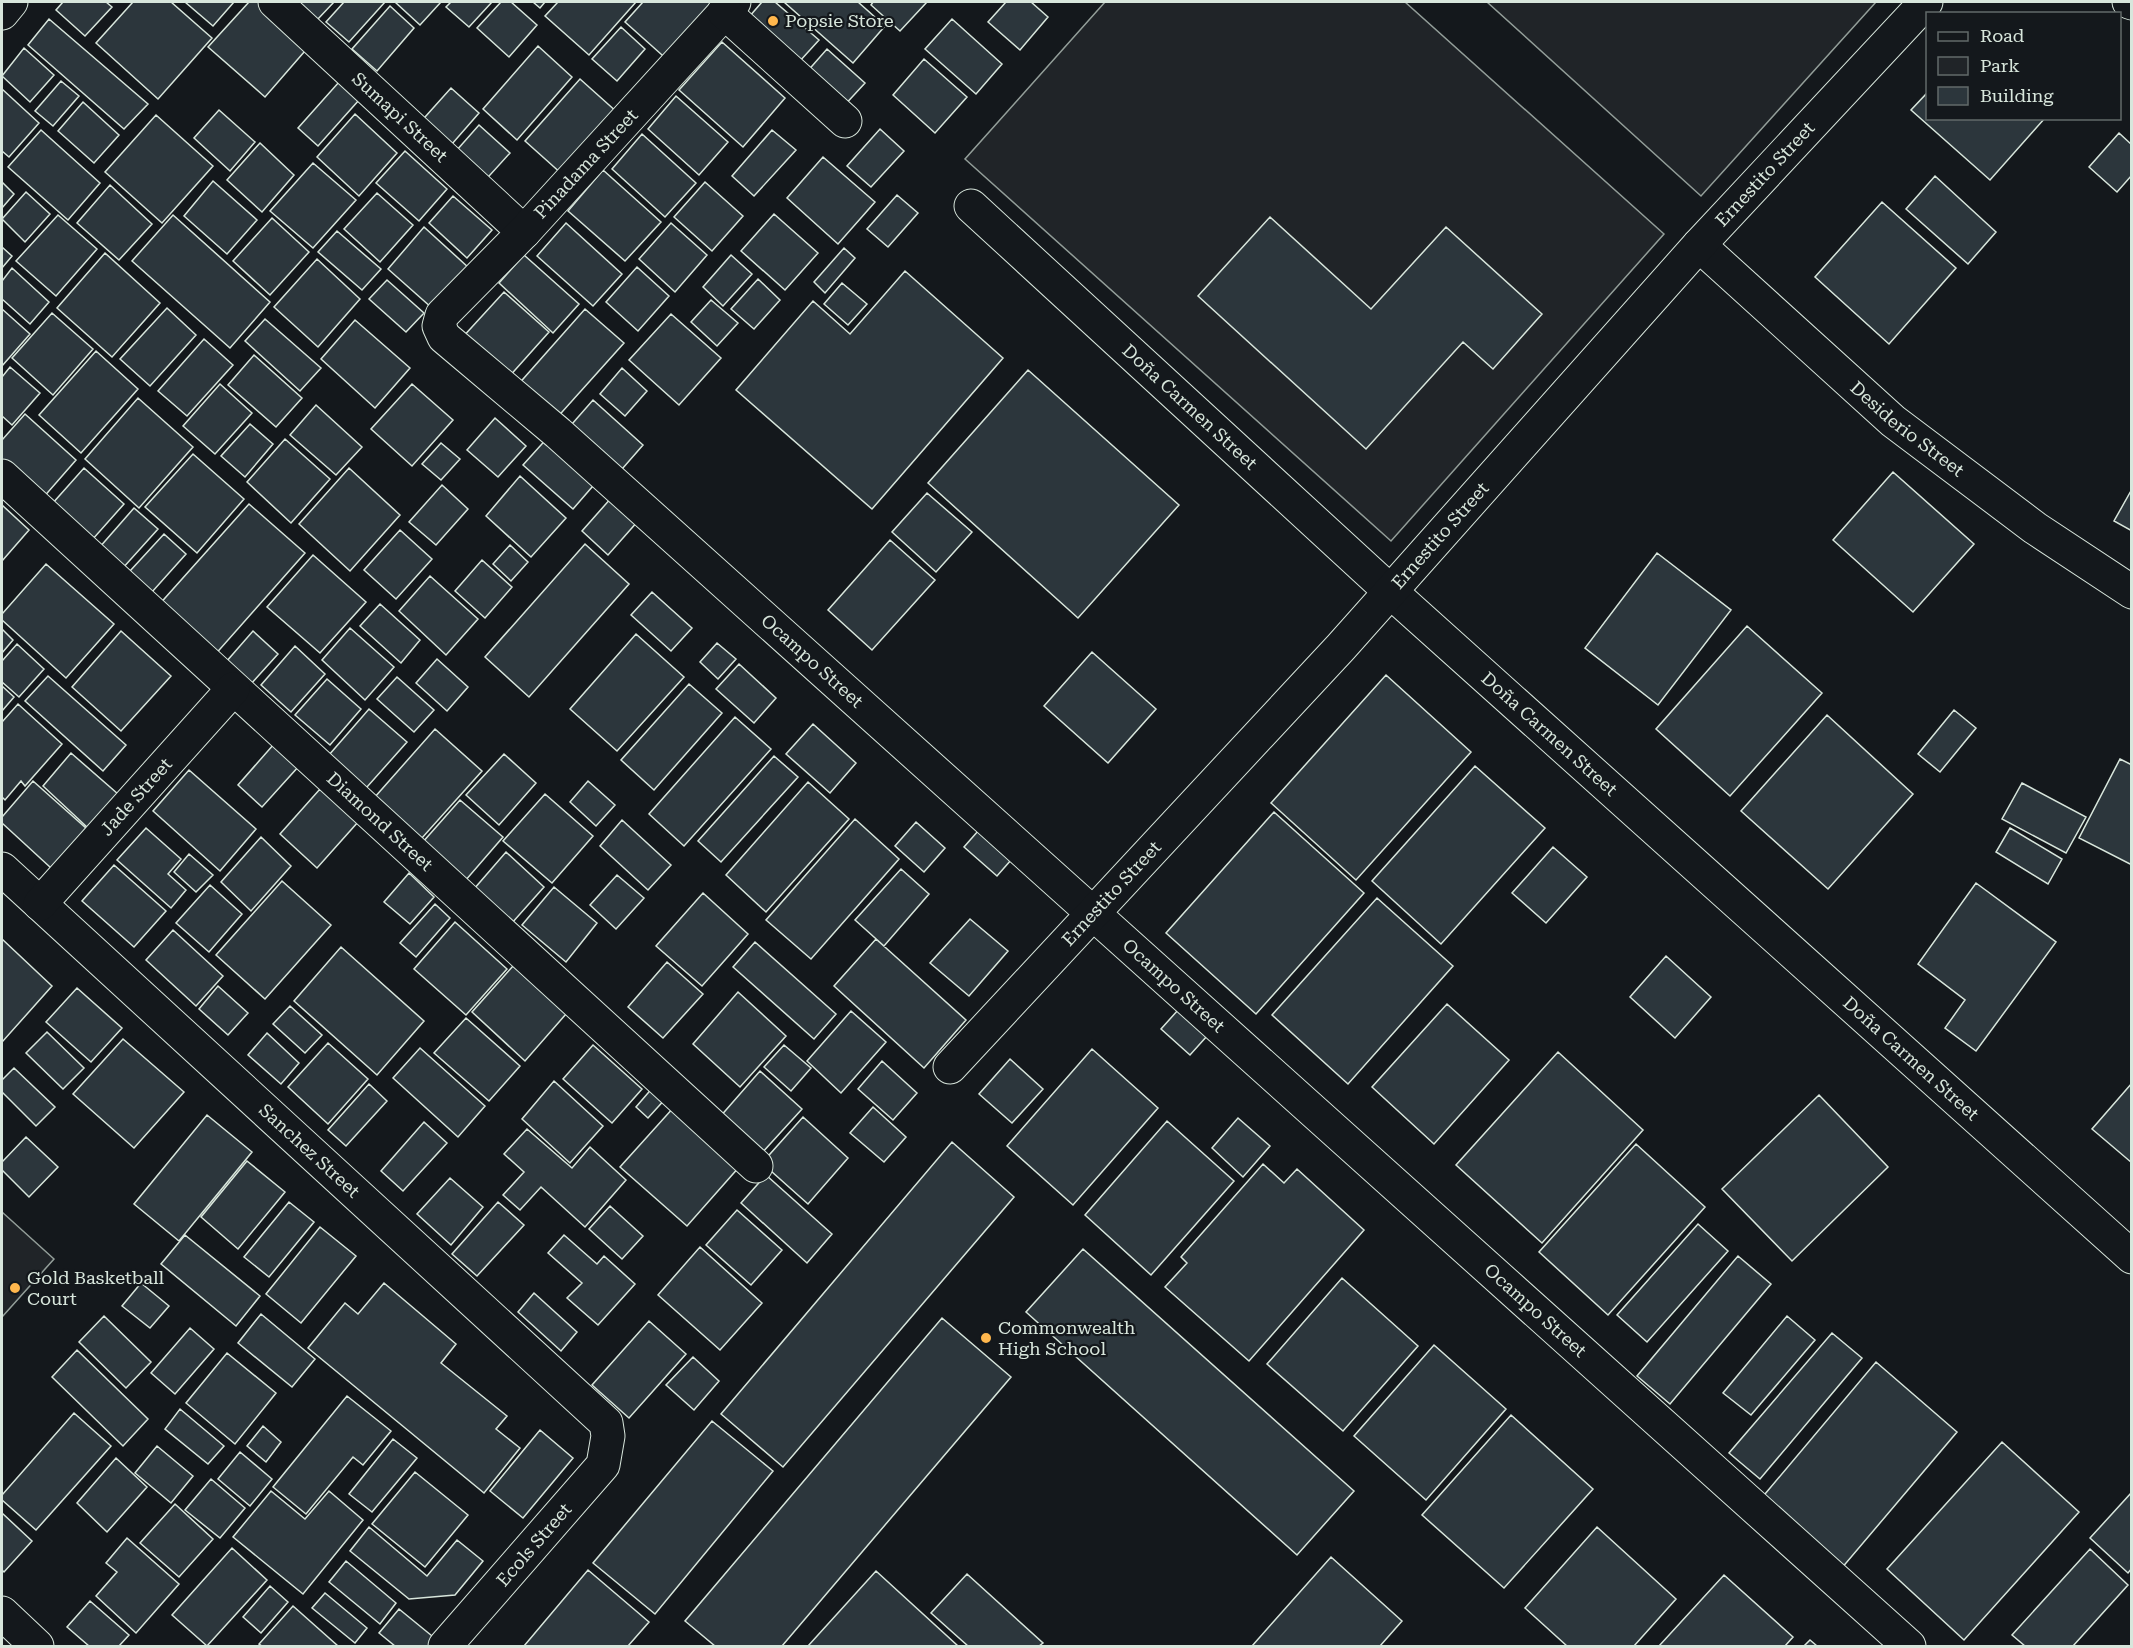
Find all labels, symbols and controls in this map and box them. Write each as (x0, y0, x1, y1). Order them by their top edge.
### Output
place label: Popsie Store (785, 10, 894, 31)
legend (1926, 12, 2121, 120)
marker: Popsie Store (766, 14, 780, 28)
text: Road (1980, 25, 2025, 46)
text: Park (1980, 55, 2020, 76)
street label: Sumapi Street (348, 68, 453, 166)
text: Building (1980, 85, 2054, 106)
street label: Pinadama Street (529, 104, 642, 223)
street label: Ernestito Street (1711, 117, 1819, 230)
street label: Doña Carmen Street (1118, 340, 1262, 474)
street label: Desiderio Street (1846, 377, 1969, 481)
street label: Ernestito Street (1387, 478, 1493, 593)
street label: Ocampo Street (757, 610, 868, 712)
street label: Doña Carmen Street (1477, 667, 1622, 800)
street label: Jade Street (96, 753, 176, 840)
street label: Diamond Street (323, 768, 438, 875)
street label: Ernestito Street (1057, 836, 1165, 950)
street label: Ocampo Street (1119, 934, 1229, 1037)
street label: Doña Carmen Street (1839, 992, 1984, 1125)
street label: Sanchez Street (255, 1099, 364, 1202)
street label: Ocampo Street (1480, 1259, 1591, 1361)
place label: Gold Basketball Court (27, 1267, 165, 1309)
marker: Gold Basketball Court (8, 1281, 22, 1295)
place label: Commonwealth High School (998, 1317, 1136, 1359)
marker: Commonwealth High School (979, 1331, 993, 1345)
street label: Ecols Street (492, 1499, 576, 1590)

